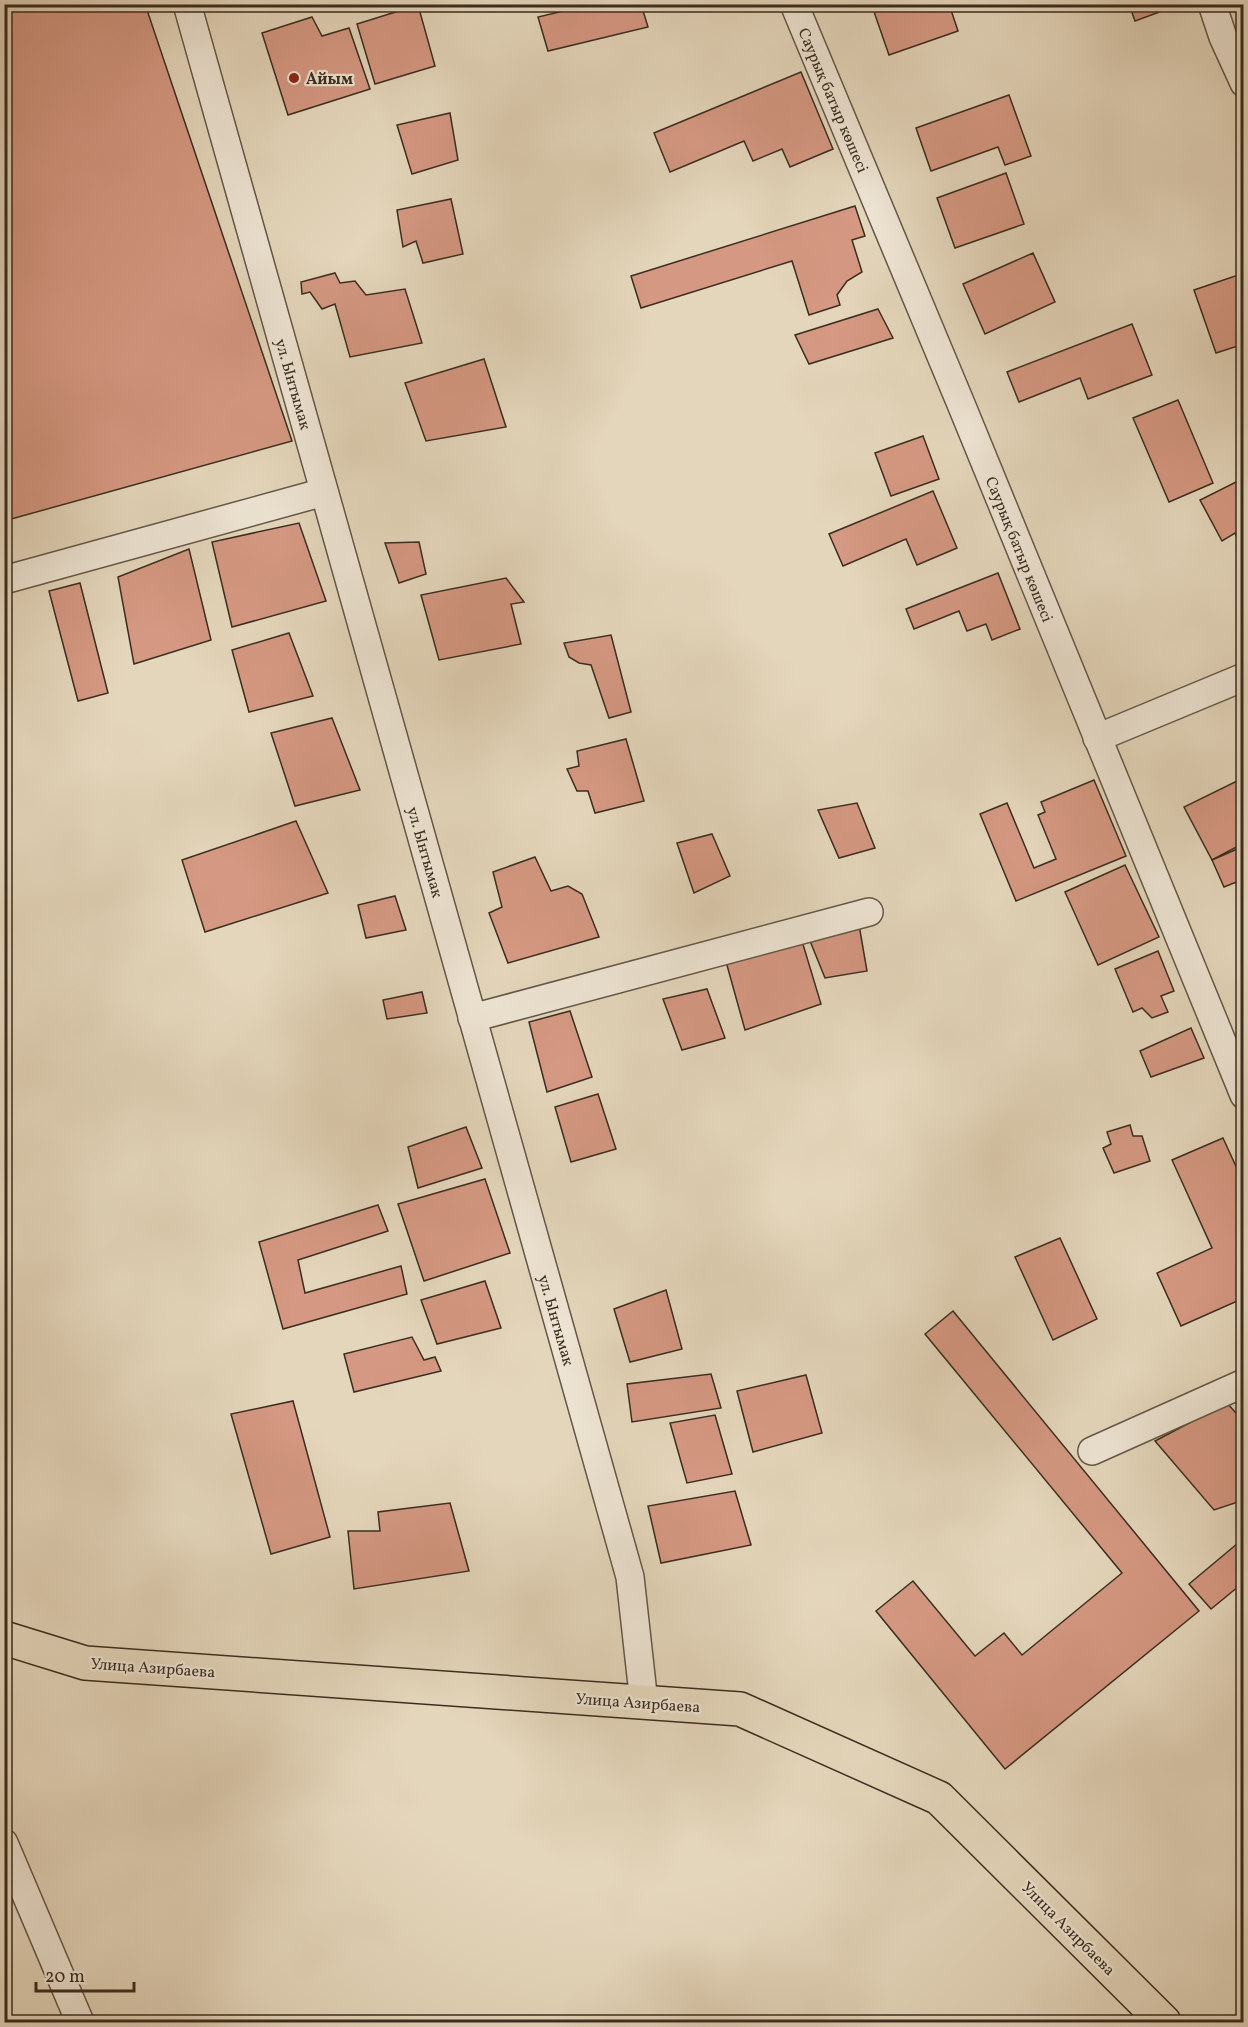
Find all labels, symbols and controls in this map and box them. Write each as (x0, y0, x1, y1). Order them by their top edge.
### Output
street label: Саурық батыр көшесі (792, 25, 873, 177)
place label: Айым (306, 69, 353, 91)
marker: Айым (287, 71, 301, 85)
street label: ул. Ынтымак (269, 336, 316, 433)
street label: Саурық батыр көшесі (979, 474, 1058, 626)
street label: ул. Ынтымак (401, 804, 448, 901)
street label: ул. Ынтымак (532, 1272, 579, 1369)
street label: Улица Азирбаева (90, 1654, 216, 1684)
street label: Улица Азирбаева (575, 1689, 701, 1719)
street label: Улица Азирбаева (1016, 1877, 1120, 1981)
scale bar (36, 1955, 134, 1993)
text: 20 m (45, 1965, 85, 1990)

